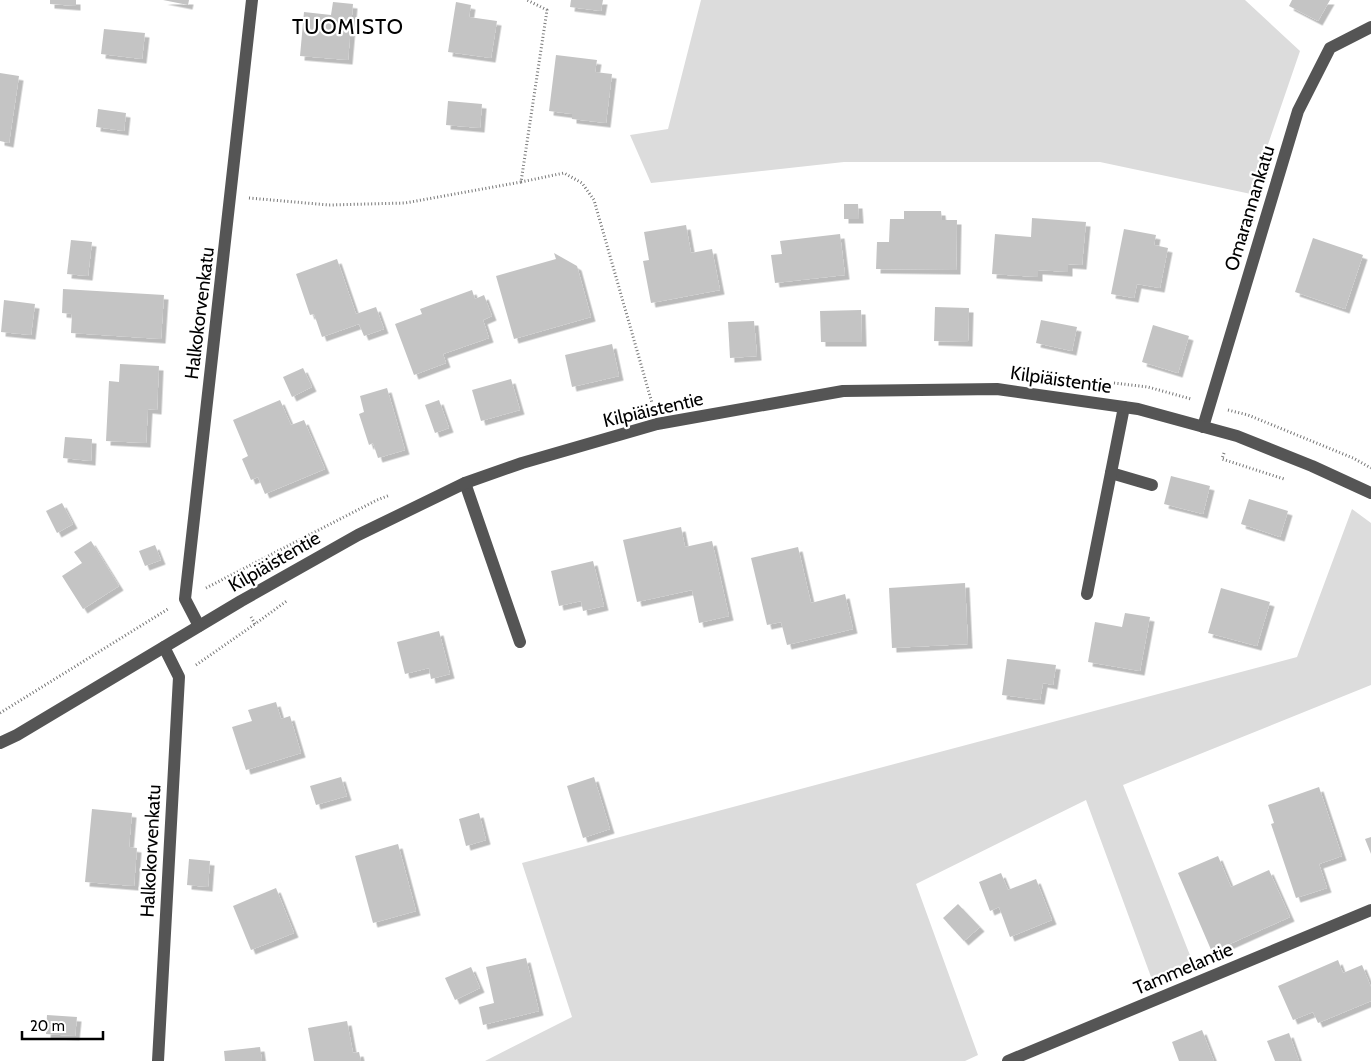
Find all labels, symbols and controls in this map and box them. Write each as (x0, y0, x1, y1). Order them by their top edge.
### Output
district label: TUOMISTO (292, 14, 404, 39)
street label: Omarannankatu (1219, 143, 1279, 274)
street label: Halkokorvenkatu (180, 246, 219, 381)
street label: Kilpiäistentie (1009, 361, 1113, 398)
street label: Kilpiäistentie (601, 387, 706, 432)
street label: Kilpiäistentie (224, 526, 324, 597)
street label: Halkokorvenkatu (136, 784, 165, 918)
street label: Tammelantie (1130, 937, 1236, 1000)
scale bar (22, 1008, 104, 1040)
text: 20 m (30, 1017, 65, 1035)

